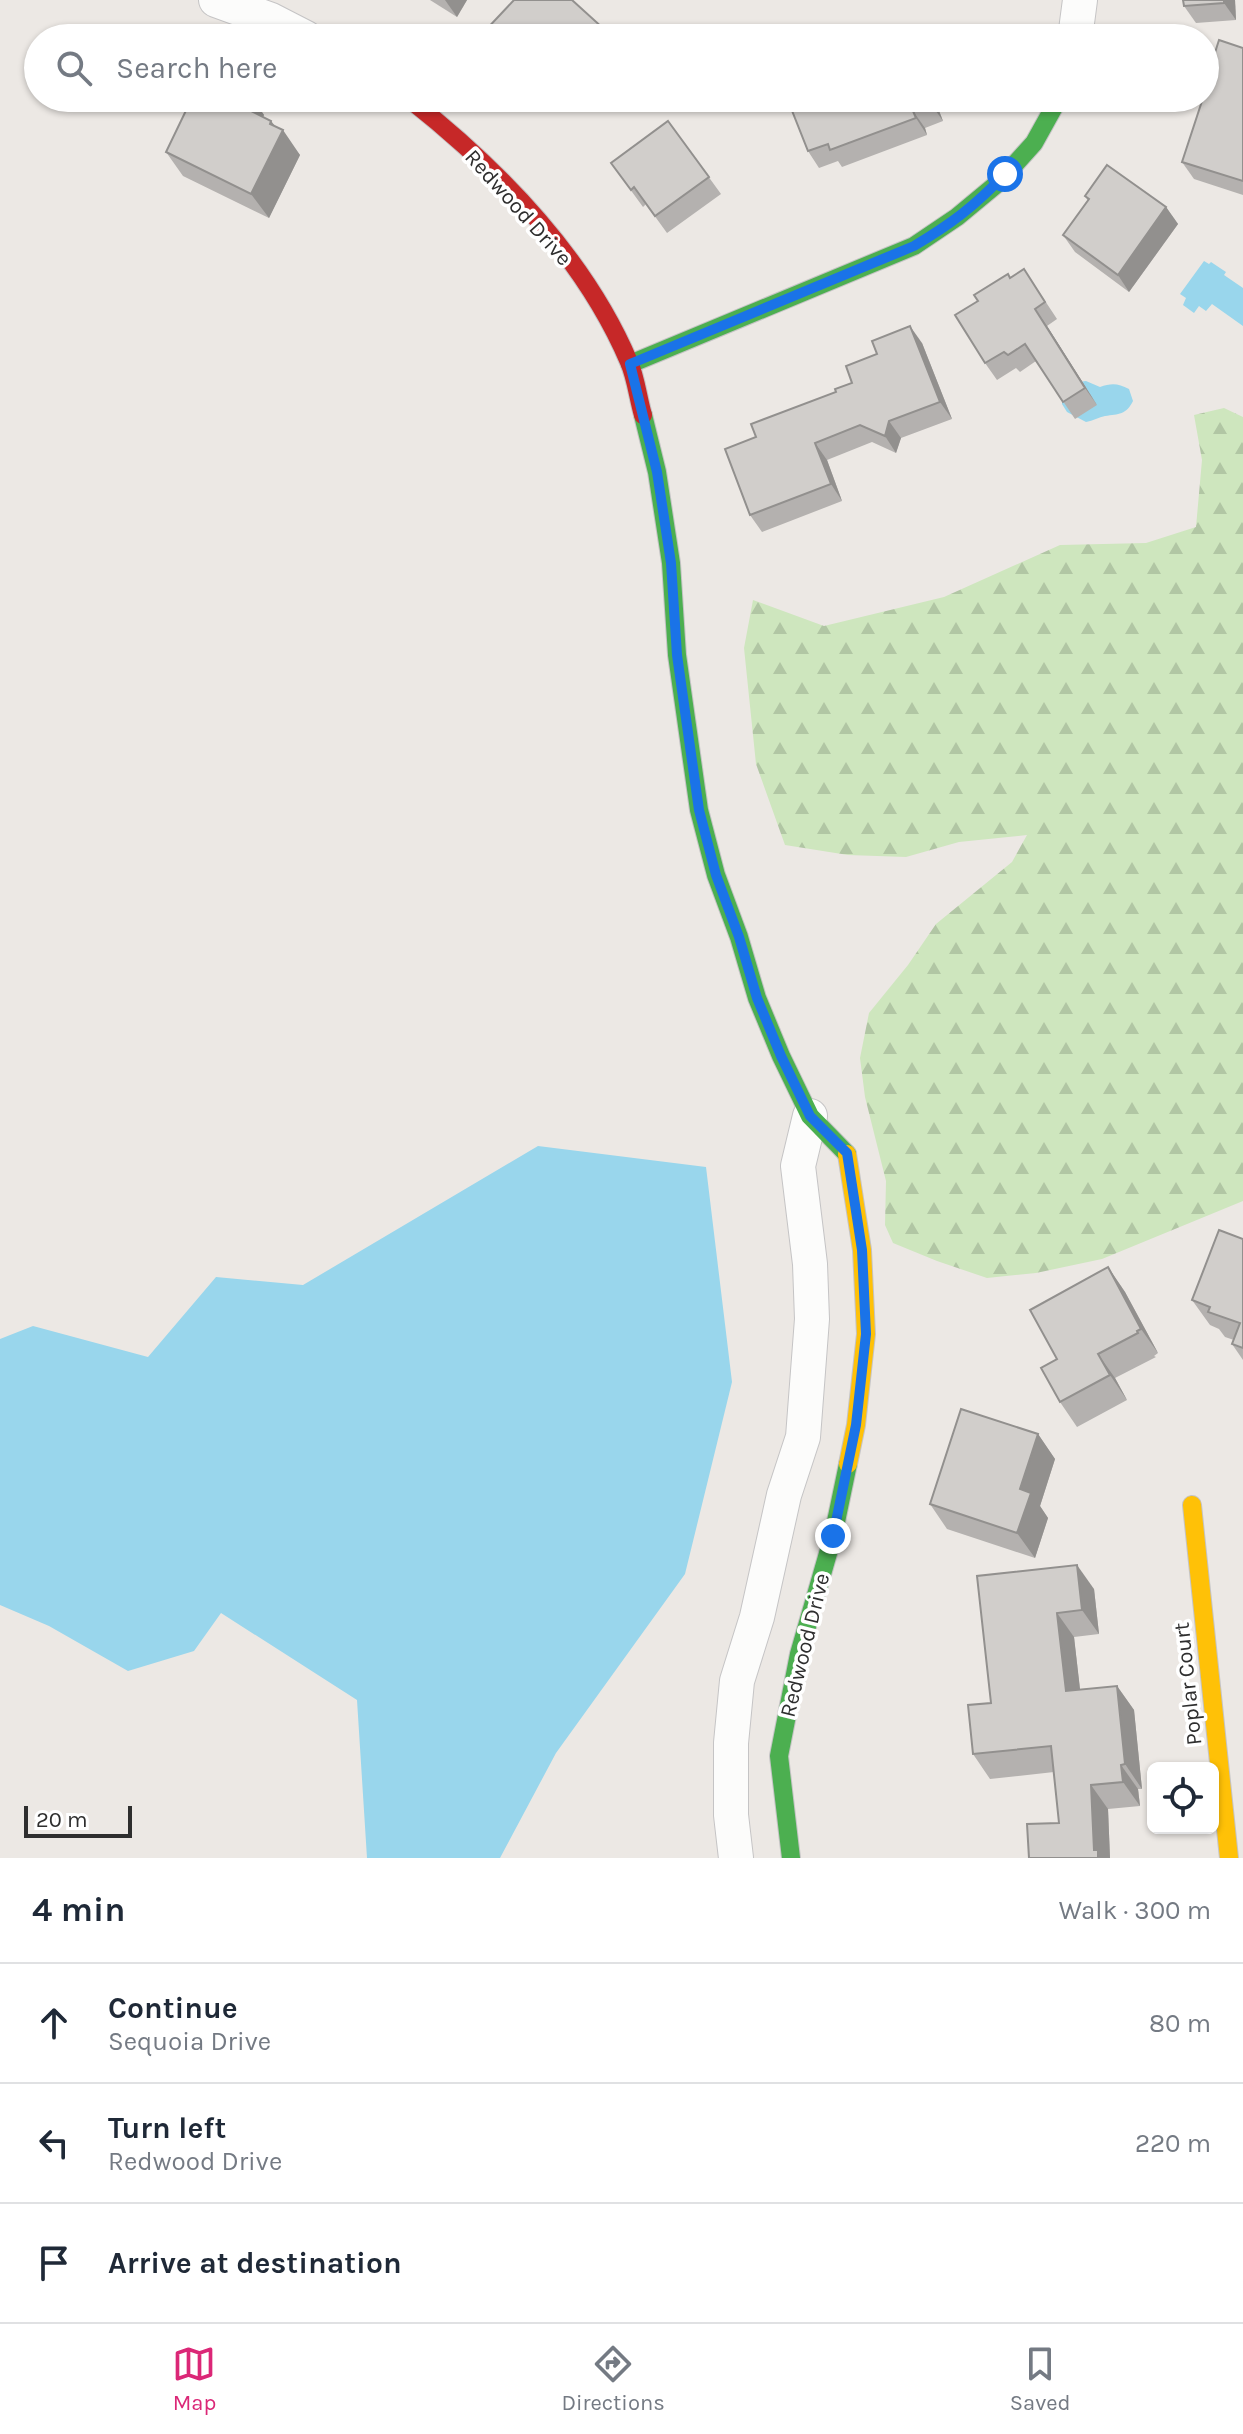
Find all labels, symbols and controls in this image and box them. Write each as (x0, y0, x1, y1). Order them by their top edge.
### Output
search box (24, 24, 1219, 112)
icon: search (52, 46, 96, 90)
text: Search here (116, 50, 277, 86)
street label: Redwood Drive (459, 144, 577, 271)
route start (987, 156, 1023, 192)
route end (815, 1518, 851, 1554)
street label: Redwood Drive (775, 1571, 835, 1720)
street label: Poplar Court (1169, 1621, 1207, 1747)
map controls (1147, 1762, 1219, 1834)
button: locate (1147, 1762, 1219, 1834)
scale bar (24, 1802, 132, 1838)
text: 20 m (36, 1807, 88, 1833)
text: 4 min (32, 1890, 125, 1930)
text: Walk · 300 m (1059, 1895, 1211, 1926)
text: Continue (108, 1990, 238, 2026)
icon: ahead (32, 2001, 76, 2045)
text: 80 m (1149, 2008, 1211, 2039)
text: Sequoia Drive (108, 2026, 271, 2057)
text: Turn left (108, 2110, 226, 2146)
icon: left (32, 2121, 76, 2165)
text: 220 m (1135, 2128, 1211, 2159)
text: Redwood Drive (108, 2146, 282, 2177)
icon: arrive (32, 2241, 76, 2285)
text: Arrive at destination (108, 2245, 402, 2281)
tab: Map (172, 2342, 216, 2416)
tab: Directions (561, 2342, 665, 2416)
tab: Saved (1010, 2342, 1071, 2416)

